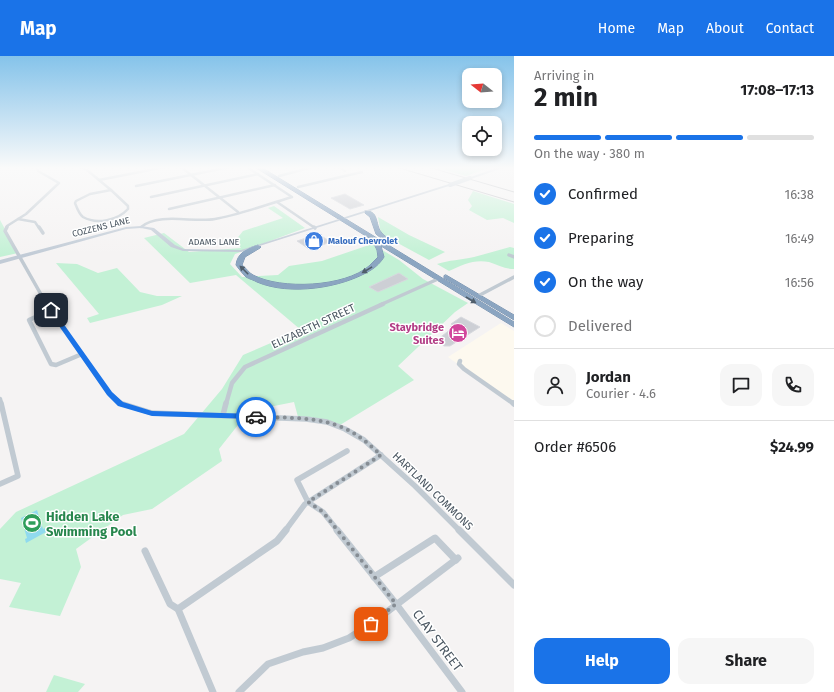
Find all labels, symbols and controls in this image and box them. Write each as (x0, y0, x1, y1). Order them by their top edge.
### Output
text: Map (20, 17, 57, 40)
text: Home (598, 20, 635, 37)
text: Map (657, 20, 684, 37)
text: About (706, 20, 744, 37)
text: Contact (766, 20, 814, 37)
north arrow (462, 68, 502, 108)
map controls (462, 68, 502, 156)
text: Arriving in (534, 68, 594, 83)
text: 17:08–17:13 (740, 81, 814, 99)
text: 2 min (534, 82, 598, 113)
button: locate (462, 116, 502, 156)
text: On the way · 380 m (534, 146, 645, 161)
icon: check (534, 183, 556, 205)
text: Confirmed (568, 185, 638, 203)
text: 16:38 (785, 187, 814, 202)
street label: COZZENS LANE (71, 215, 131, 239)
icon: check (534, 227, 556, 249)
text: Preparing (568, 229, 633, 247)
shop icon: Malouf Chevrolet (303, 230, 325, 252)
text: 16:49 (785, 231, 814, 246)
place label: Malouf Chevrolet (328, 236, 398, 246)
street label: ADAMS LANE (189, 237, 240, 247)
one-way arrow (239, 265, 249, 275)
one-way arrow (361, 266, 373, 273)
icon: check (534, 271, 556, 293)
text: On the way (568, 273, 643, 291)
text: 16:56 (785, 275, 814, 290)
pin (34, 293, 68, 327)
one-way arrow (465, 296, 477, 303)
icon: home (40, 299, 62, 321)
street label: ELIZABETH STREET (269, 301, 357, 352)
text: Delivered (568, 317, 632, 335)
place label: Staybridge Suites (389, 321, 445, 347)
hotel icon: Staybridge Suites (447, 322, 469, 344)
button: person (534, 364, 576, 406)
button: chat (720, 364, 762, 406)
button: phone (772, 364, 814, 406)
text: Jordan (586, 368, 631, 386)
text: Courier · 4.6 (586, 386, 656, 401)
courier (236, 397, 276, 437)
icon: car (245, 406, 267, 428)
text: Order #6506 (534, 438, 616, 456)
text: $24.99 (770, 438, 814, 456)
street label: HARTLAND COMMONS (390, 450, 476, 533)
place label: Hidden Lake Swimming Pool (46, 509, 137, 539)
sports icon: Hidden Lake Swimming Pool (21, 512, 43, 534)
pin (354, 607, 388, 641)
street label: CLAY STREET (410, 607, 466, 674)
icon: bag (360, 613, 382, 635)
button: Help (534, 638, 670, 684)
button: Share (678, 638, 814, 684)

